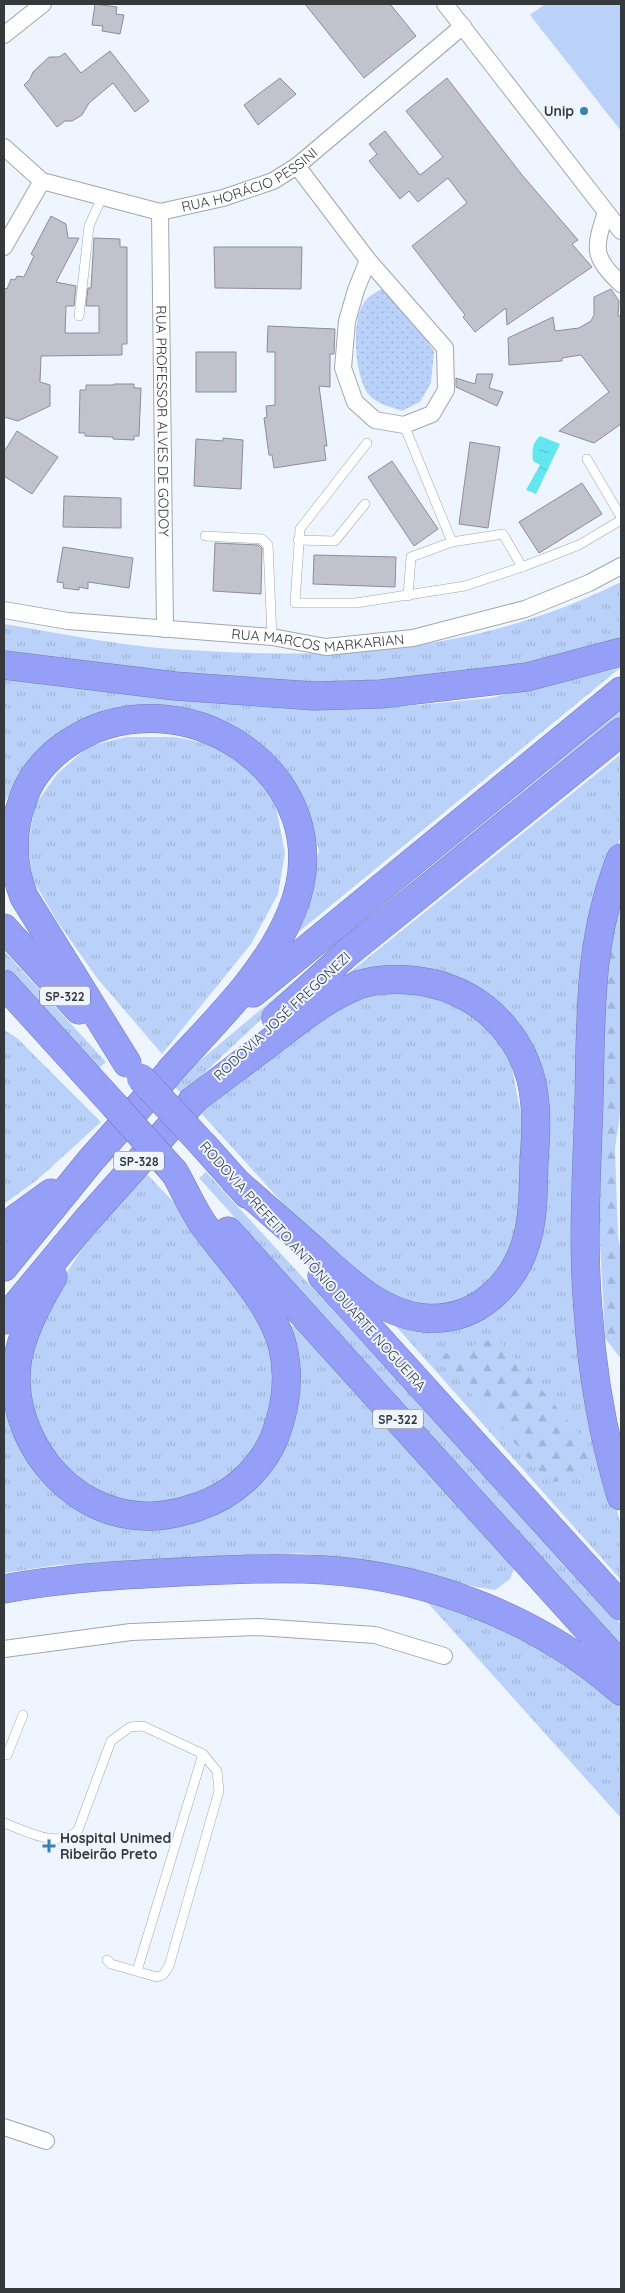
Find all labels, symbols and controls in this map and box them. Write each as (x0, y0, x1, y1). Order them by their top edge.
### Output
place label: Unip (544, 102, 574, 120)
marker: Unip (578, 105, 590, 117)
street label: RUA HORÁCIO PESSINI (180, 143, 321, 216)
street label: RUA PROFESSOR ALVES DE GODOY (152, 305, 173, 537)
street label: RUA MARCOS MARKARIAN (231, 625, 405, 656)
street label: RODOVIA JOSÉ FREGONEZI (210, 948, 354, 1084)
road number: SP-322 (40, 986, 90, 1006)
street label: RODOVIA PREFEITO ANTÔNIO DUARTE NOGUEIRA (196, 1137, 430, 1395)
road number: SP-328 (114, 1152, 164, 1170)
road number: SP-322 (373, 1410, 423, 1428)
place label: Hospital Unimed Ribeirão Preto (60, 1829, 171, 1863)
marker: Hospital Unimed Ribeirão Preto (42, 1839, 56, 1853)

